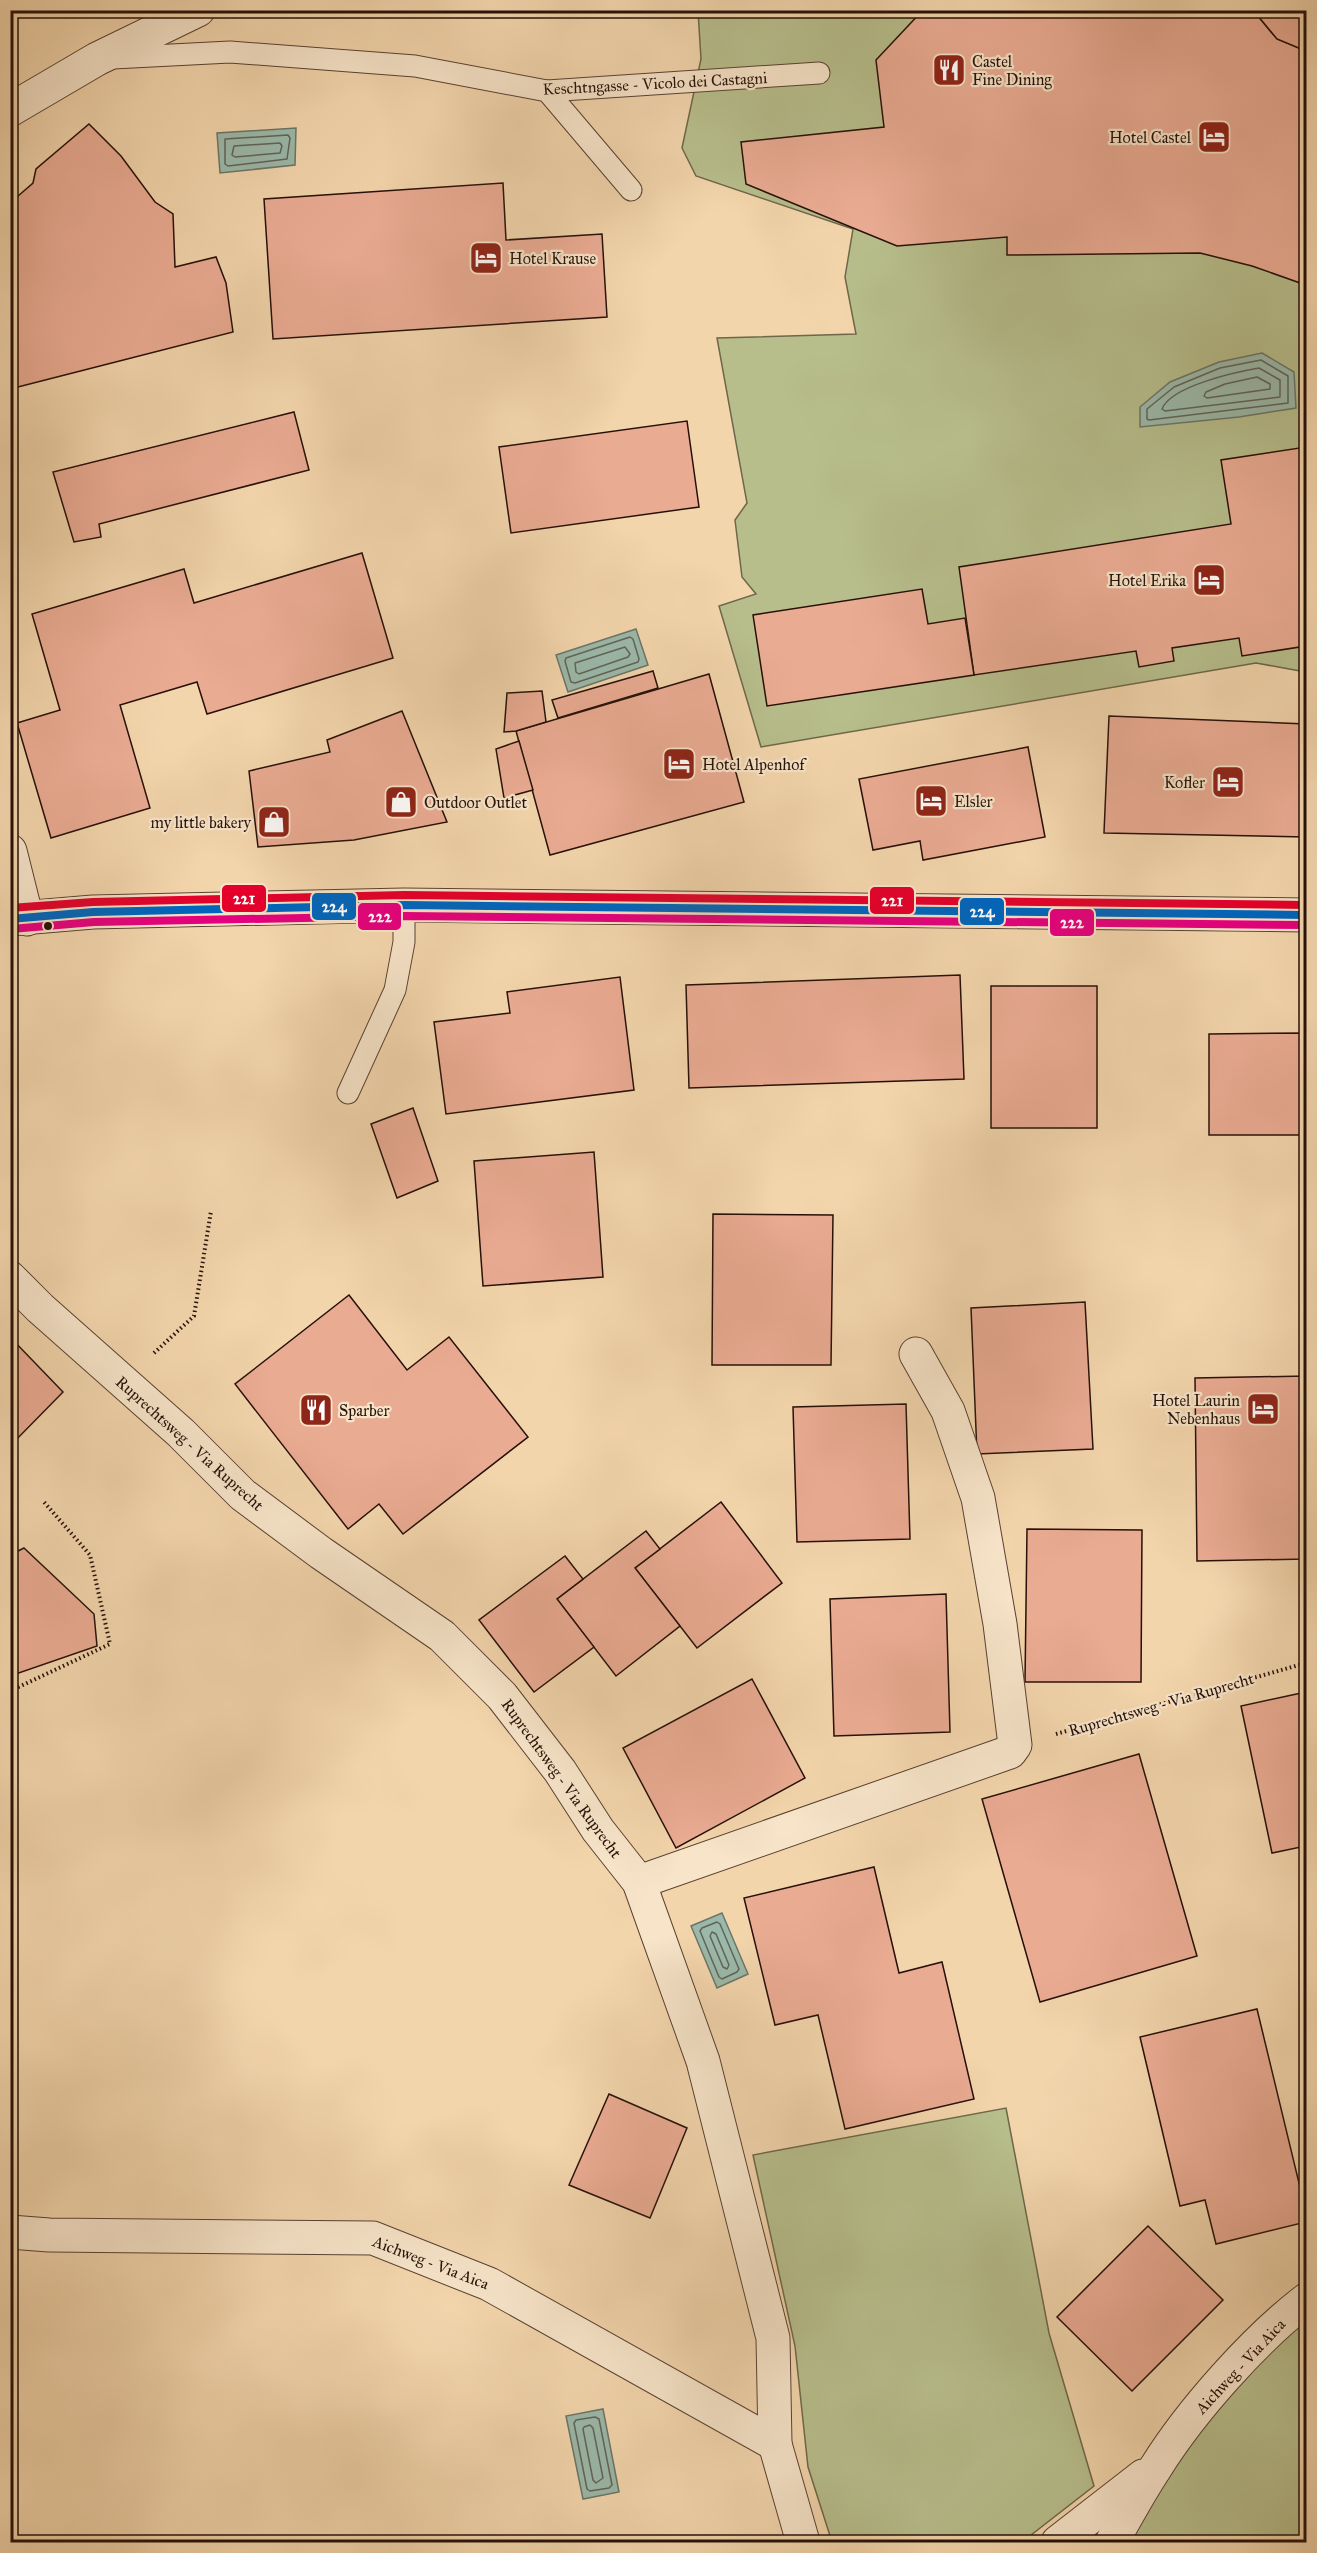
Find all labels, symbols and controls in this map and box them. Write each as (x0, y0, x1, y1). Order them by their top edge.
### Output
restaurant icon: Castel Fine Dining (931, 52, 967, 88)
place label: Castel Fine Dining (972, 52, 1052, 90)
street label: Keschtngasse - Vicolo dei Castagni (542, 68, 768, 100)
hotel icon: Hotel Castel (1196, 119, 1232, 155)
place label: Hotel Castel (1109, 128, 1192, 147)
hotel icon: Hotel Krause (468, 240, 504, 276)
place label: Hotel Krause (509, 249, 596, 268)
hotel icon: Hotel Erika (1191, 562, 1227, 598)
place label: Hotel Erika (1108, 571, 1186, 590)
hotel icon: Hotel Alpenhof (661, 746, 697, 782)
place label: Hotel Alpenhof (702, 755, 807, 774)
hotel icon: Kofler (1210, 764, 1246, 800)
place label: Kofler (1164, 773, 1205, 792)
hotel icon: Elsler (913, 783, 949, 819)
shop icon: Outdoor Outlet (383, 784, 419, 820)
place label: Elsler (954, 792, 993, 811)
place label: Outdoor Outlet (424, 793, 528, 812)
shop icon: my little bakery (256, 804, 292, 840)
place label: my little bakery (151, 813, 252, 832)
line badge: 221 (221, 884, 267, 913)
line badge: 221 (869, 886, 915, 915)
text: 221 (233, 889, 256, 908)
text: 221 (881, 891, 904, 910)
line badge: 224 (311, 892, 357, 921)
text: 224 (322, 897, 347, 917)
line badge: 224 (959, 897, 1005, 926)
line badge: 222 (357, 902, 402, 931)
text: 224 (970, 902, 995, 922)
text: 222 (368, 907, 393, 926)
line badge: 222 (1049, 908, 1095, 937)
text: 222 (1060, 913, 1085, 932)
unlabelled marker (42, 920, 54, 932)
street label: Ruprechtsweg - Via Ruprecht (111, 1372, 268, 1516)
place label: Hotel Laurin Nebenhaus (1152, 1391, 1240, 1428)
hotel icon: Hotel Laurin Nebenhaus (1245, 1391, 1281, 1427)
restaurant icon: Sparber (298, 1392, 334, 1428)
place label: Sparber (339, 1401, 389, 1420)
street label: Ruprechtsweg - Via Ruprecht (1066, 1669, 1257, 1741)
street label: Ruprechtsweg - Via Ruprecht (497, 1695, 626, 1862)
street label: Aichweg - Via Aica (369, 2231, 492, 2294)
street label: Aichweg - Via Aica (1191, 2315, 1290, 2419)

